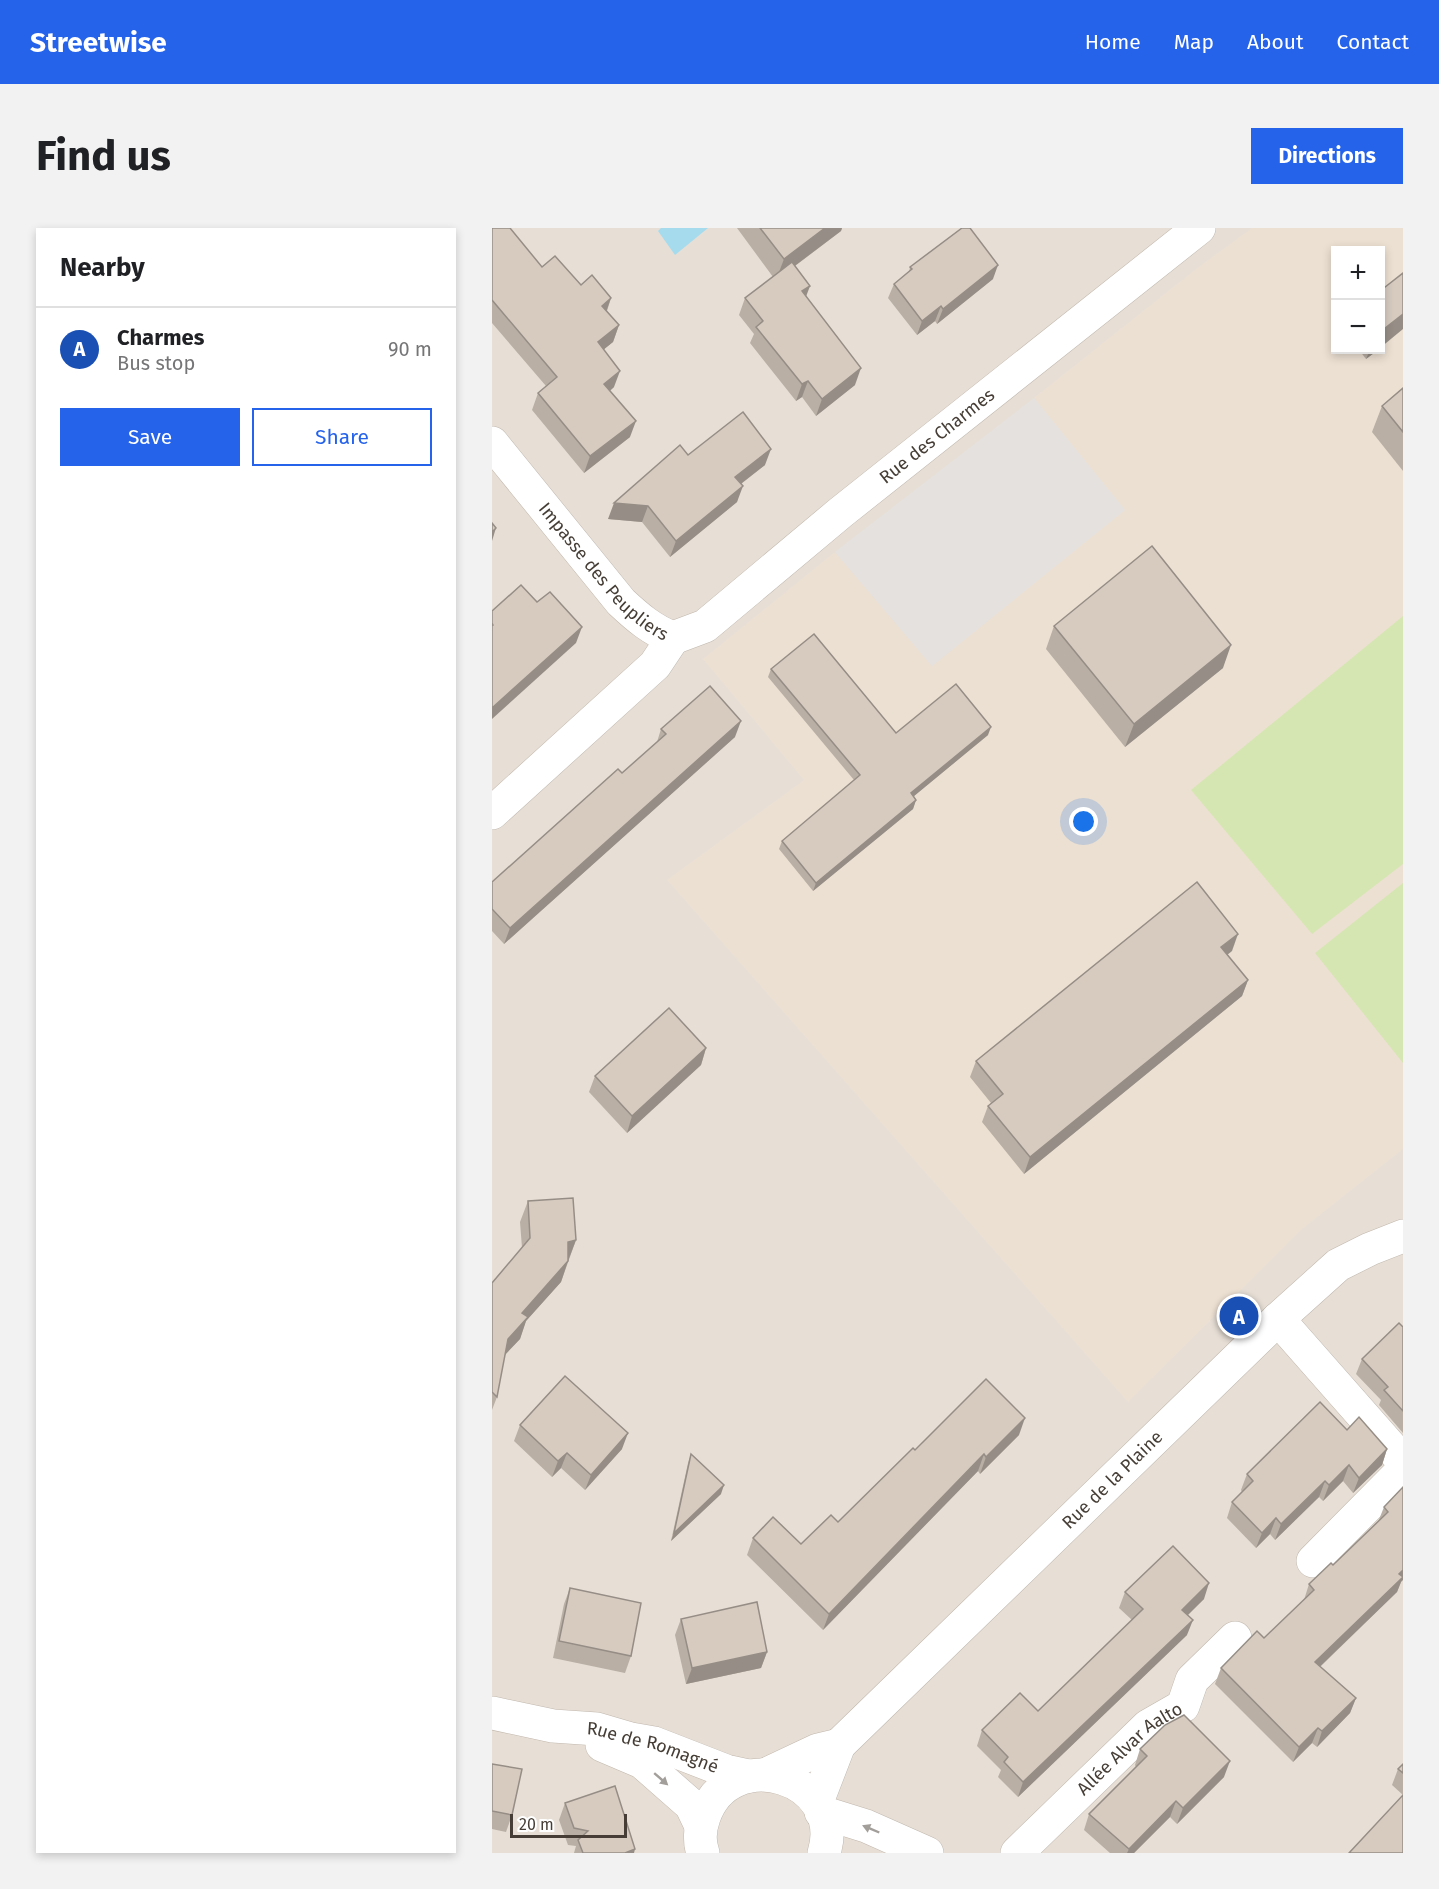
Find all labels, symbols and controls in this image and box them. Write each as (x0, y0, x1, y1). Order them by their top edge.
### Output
text: Streetwise (30, 26, 167, 59)
text: Home (1085, 29, 1141, 55)
text: Map (1174, 29, 1214, 55)
text: About (1247, 29, 1304, 55)
text: Contact (1337, 29, 1409, 55)
button: Directions (1251, 128, 1403, 184)
text: Find us (36, 131, 171, 181)
map controls (1331, 246, 1385, 354)
button: + (1331, 246, 1385, 300)
text: Nearby (60, 252, 145, 283)
button: − (1331, 300, 1385, 354)
text: Charmes (117, 324, 204, 351)
text: A (74, 337, 85, 361)
text: 90 m (388, 337, 432, 361)
text: Bus stop (117, 351, 195, 375)
street label: Rue des Charmes (875, 384, 999, 488)
button: Save (60, 408, 240, 466)
button: Share (252, 408, 432, 466)
street label: Impasse des Peupliers (534, 498, 672, 645)
your location (1069, 807, 1098, 836)
pin: A (1220, 1294, 1258, 1338)
street label: Rue de la Plaine (1057, 1426, 1167, 1534)
street label: Allée Alvar Aalto (1072, 1698, 1186, 1800)
street label: Rue de Romagné (586, 1717, 722, 1778)
one-way arrow (653, 1772, 668, 1785)
scale bar (510, 1811, 627, 1838)
text: 20 m (519, 1815, 554, 1834)
one-way arrow (862, 1824, 879, 1833)

